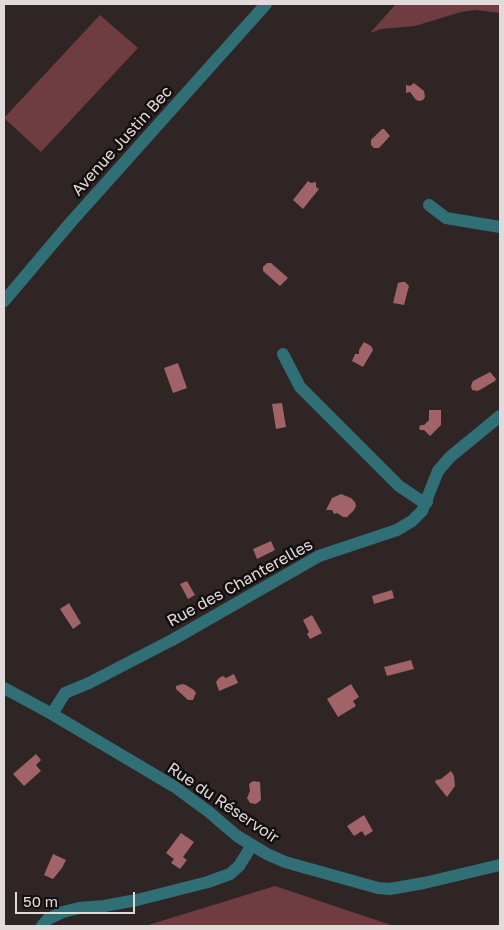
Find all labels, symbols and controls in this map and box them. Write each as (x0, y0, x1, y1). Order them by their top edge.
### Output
street label: Avenue Justin Bec (68, 82, 176, 200)
street label: Rue des Chanterelles (164, 535, 316, 631)
street label: Rue du Réservoir (164, 759, 282, 847)
scale bar (18, 882, 138, 914)
text: 50 m (23, 892, 58, 910)

